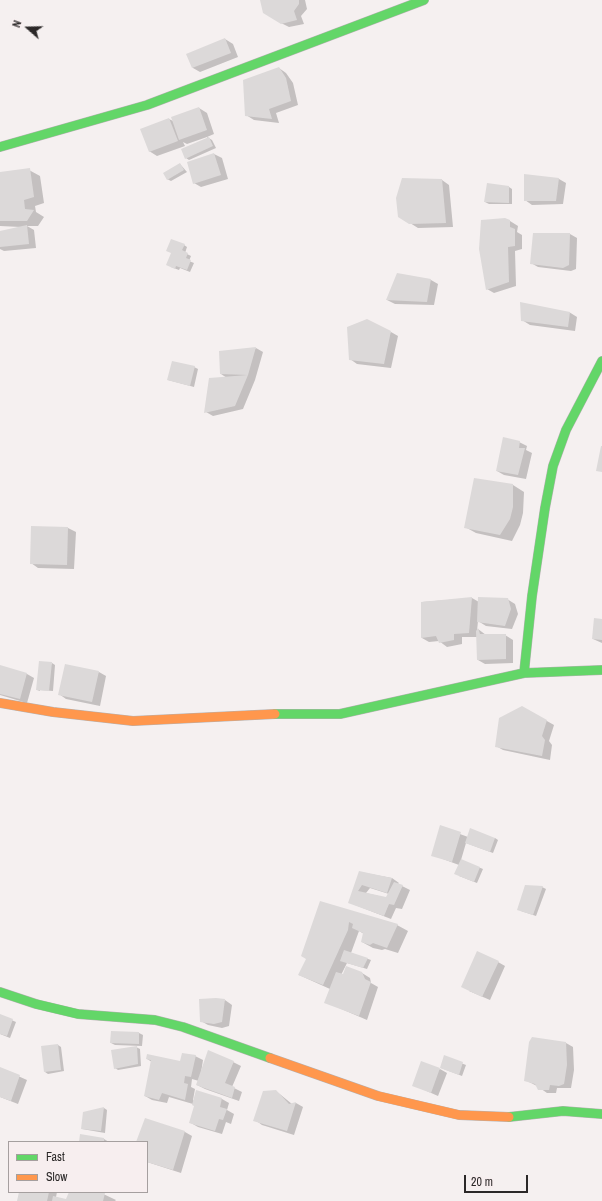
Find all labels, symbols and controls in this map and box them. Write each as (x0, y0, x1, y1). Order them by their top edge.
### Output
north arrow (8, 8, 48, 48)
text: N (9, 18, 24, 29)
legend (8, 1141, 148, 1193)
text: Fast (46, 1149, 65, 1165)
scale bar (466, 1167, 530, 1193)
text: Slow (46, 1169, 67, 1185)
text: 20 m (471, 1174, 493, 1190)

